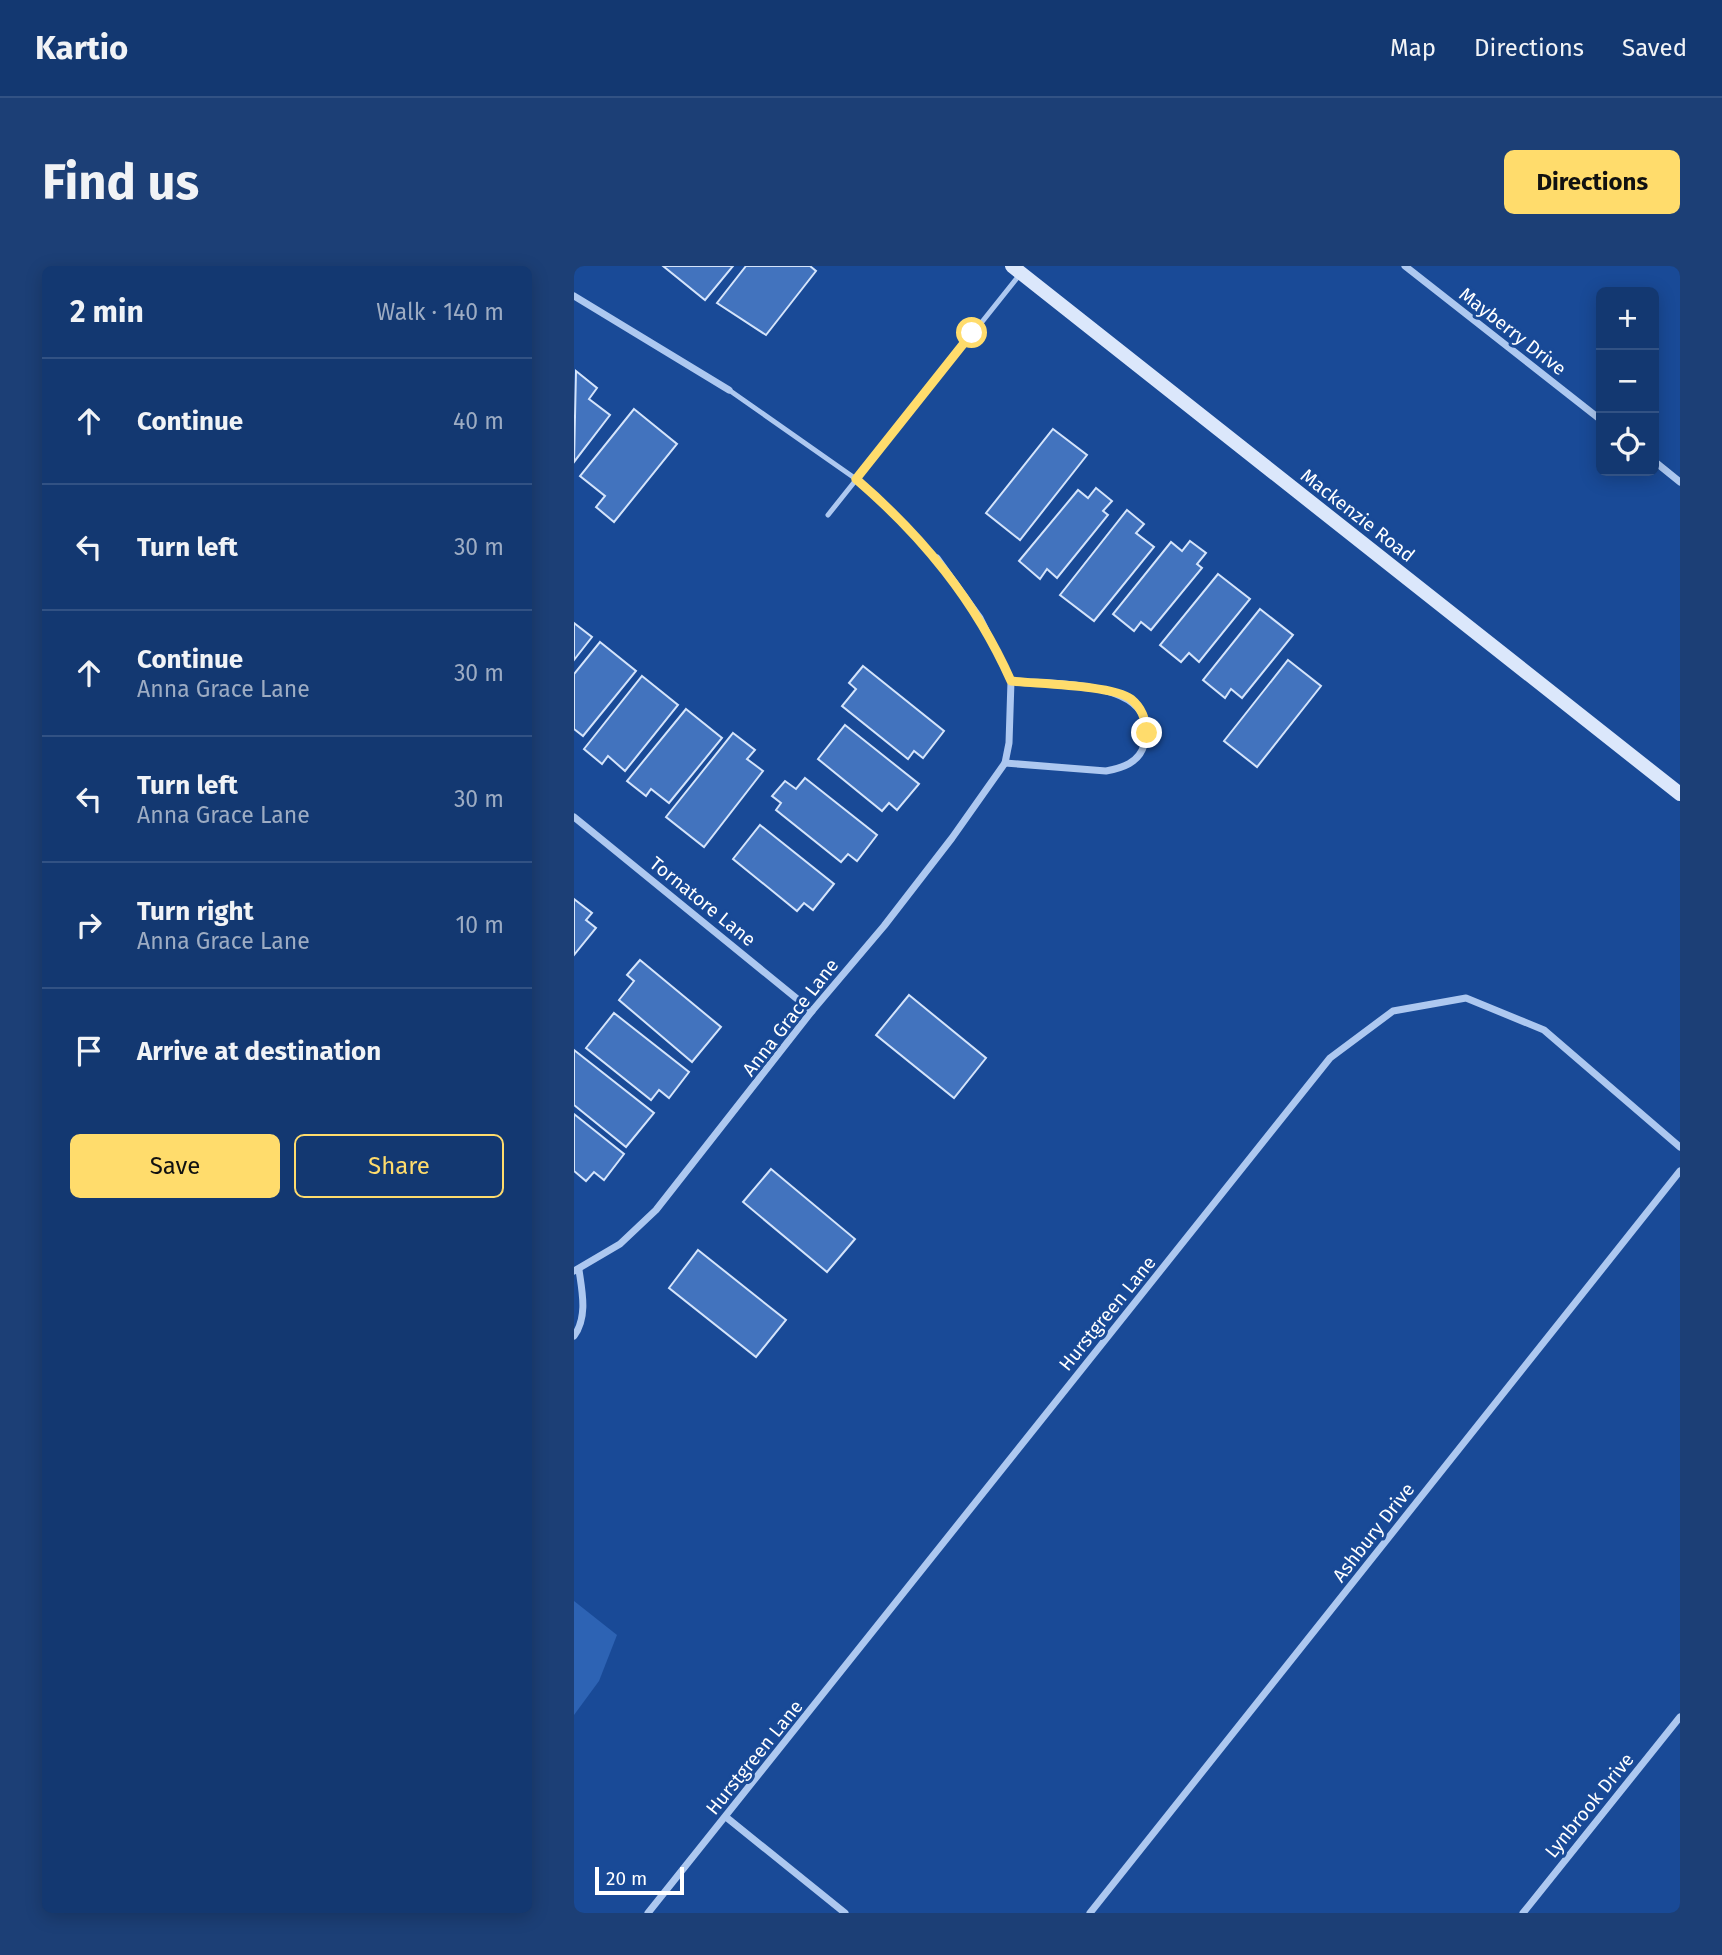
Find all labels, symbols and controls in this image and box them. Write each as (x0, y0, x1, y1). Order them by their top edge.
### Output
text: Kartio (35, 28, 128, 68)
text: Map (1390, 34, 1436, 62)
text: Directions (1474, 34, 1584, 62)
text: Saved (1622, 34, 1687, 62)
button: Directions (1504, 150, 1680, 214)
text: Find us (42, 153, 199, 212)
street label: Mayberry Drive (1455, 282, 1571, 380)
map controls (1596, 287, 1659, 476)
button: + (1596, 287, 1659, 350)
text: 2 min (70, 294, 144, 330)
text: Walk · 140 m (376, 298, 504, 326)
route start (956, 317, 987, 348)
button: − (1596, 350, 1659, 413)
icon: ahead (70, 402, 108, 440)
text: Continue (137, 406, 243, 437)
text: 40 m (453, 407, 504, 435)
button: locate (1596, 413, 1659, 476)
street label: Mackenzie Road (1296, 464, 1419, 567)
icon: left (70, 528, 108, 566)
text: Turn left (137, 532, 238, 563)
text: 30 m (454, 533, 504, 561)
text: Continue (137, 644, 243, 675)
icon: ahead (70, 654, 108, 692)
text: 30 m (454, 659, 504, 687)
text: Anna Grace Lane (137, 675, 310, 703)
route end (1131, 717, 1162, 748)
text: Turn left (137, 770, 238, 801)
icon: left (70, 780, 108, 818)
text: 30 m (454, 785, 504, 813)
text: Anna Grace Lane (137, 801, 310, 829)
street label: Tornatore Lane (645, 852, 760, 951)
text: Turn right (137, 896, 254, 927)
icon: right (70, 906, 108, 944)
text: 10 m (455, 911, 504, 939)
text: Anna Grace Lane (137, 927, 310, 955)
street label: Anna Grace Lane (737, 954, 843, 1081)
icon: arrive (70, 1032, 108, 1070)
text: Arrive at destination (137, 1036, 381, 1067)
button: Save (70, 1134, 280, 1198)
button: Share (294, 1134, 504, 1198)
street label: Hurstgreen Lane (1054, 1251, 1161, 1375)
street label: Ashbury Drive (1328, 1478, 1419, 1586)
street label: Hurstgreen Lane (701, 1695, 808, 1819)
street label: Lynbrook Drive (1540, 1748, 1639, 1862)
scale bar (595, 1864, 684, 1896)
text: 20 m (606, 1867, 647, 1890)

